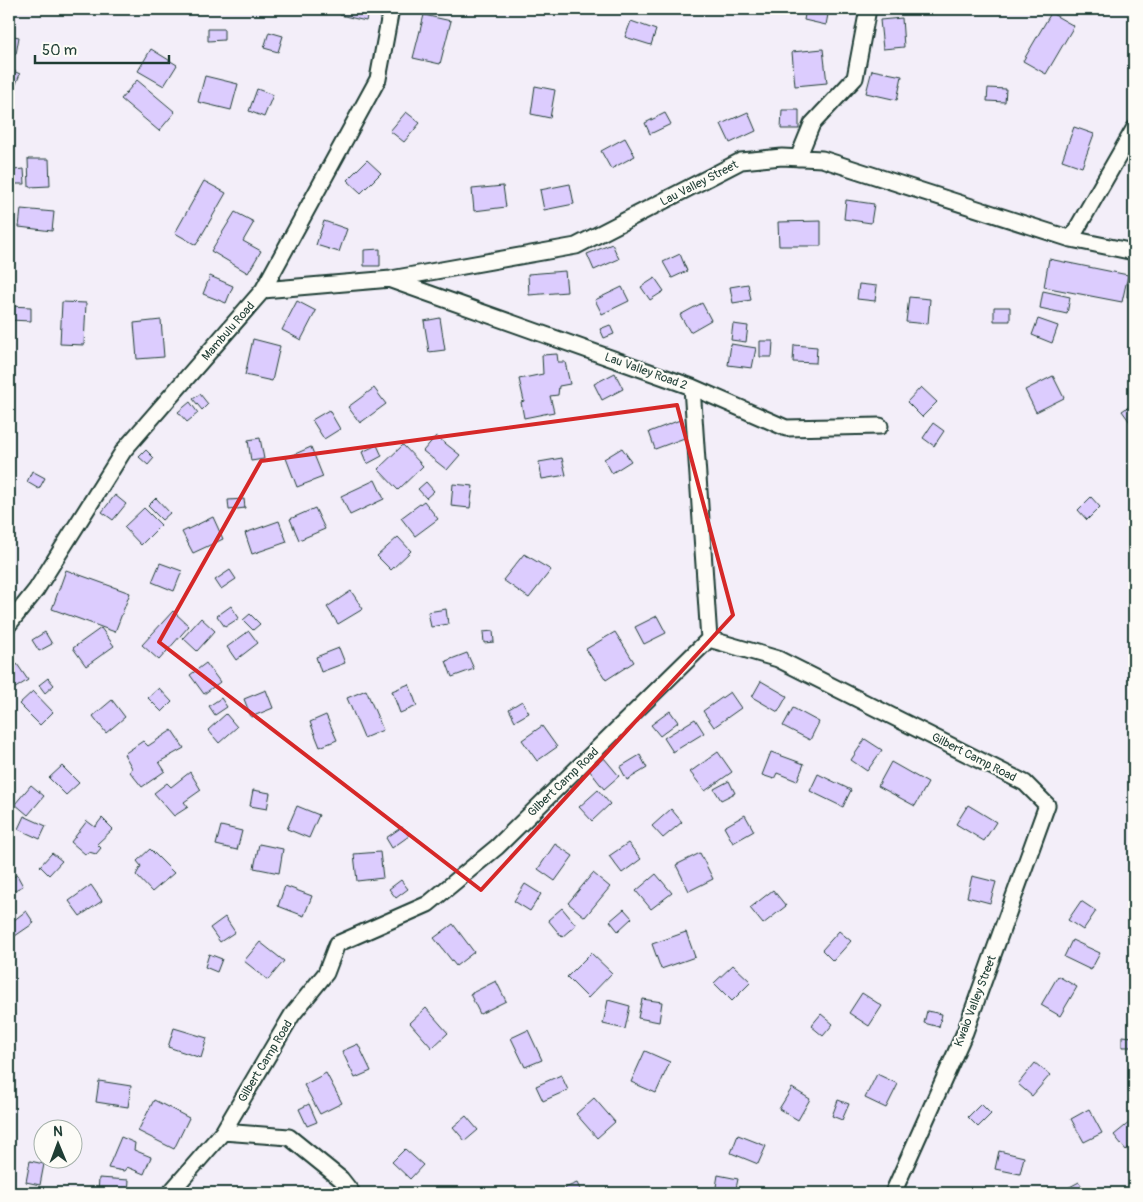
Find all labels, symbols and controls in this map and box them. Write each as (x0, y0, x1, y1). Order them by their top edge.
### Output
scale bar (35, 32, 169, 64)
text: 50 m (42, 41, 77, 60)
street label: Lau Valley Street (658, 157, 741, 210)
street label: Mambulu Road (199, 299, 258, 364)
street label: Lau Valley Road 2 (602, 350, 690, 393)
street label: Gilbert Camp Road (929, 730, 1019, 785)
street label: Gilbert Camp Road (525, 744, 602, 820)
street label: Kwaio Valley Street (951, 953, 1000, 1049)
street label: Gilbert Camp Road (235, 1017, 296, 1105)
north arrow (32, 1120, 82, 1170)
text: N (53, 1123, 63, 1140)

